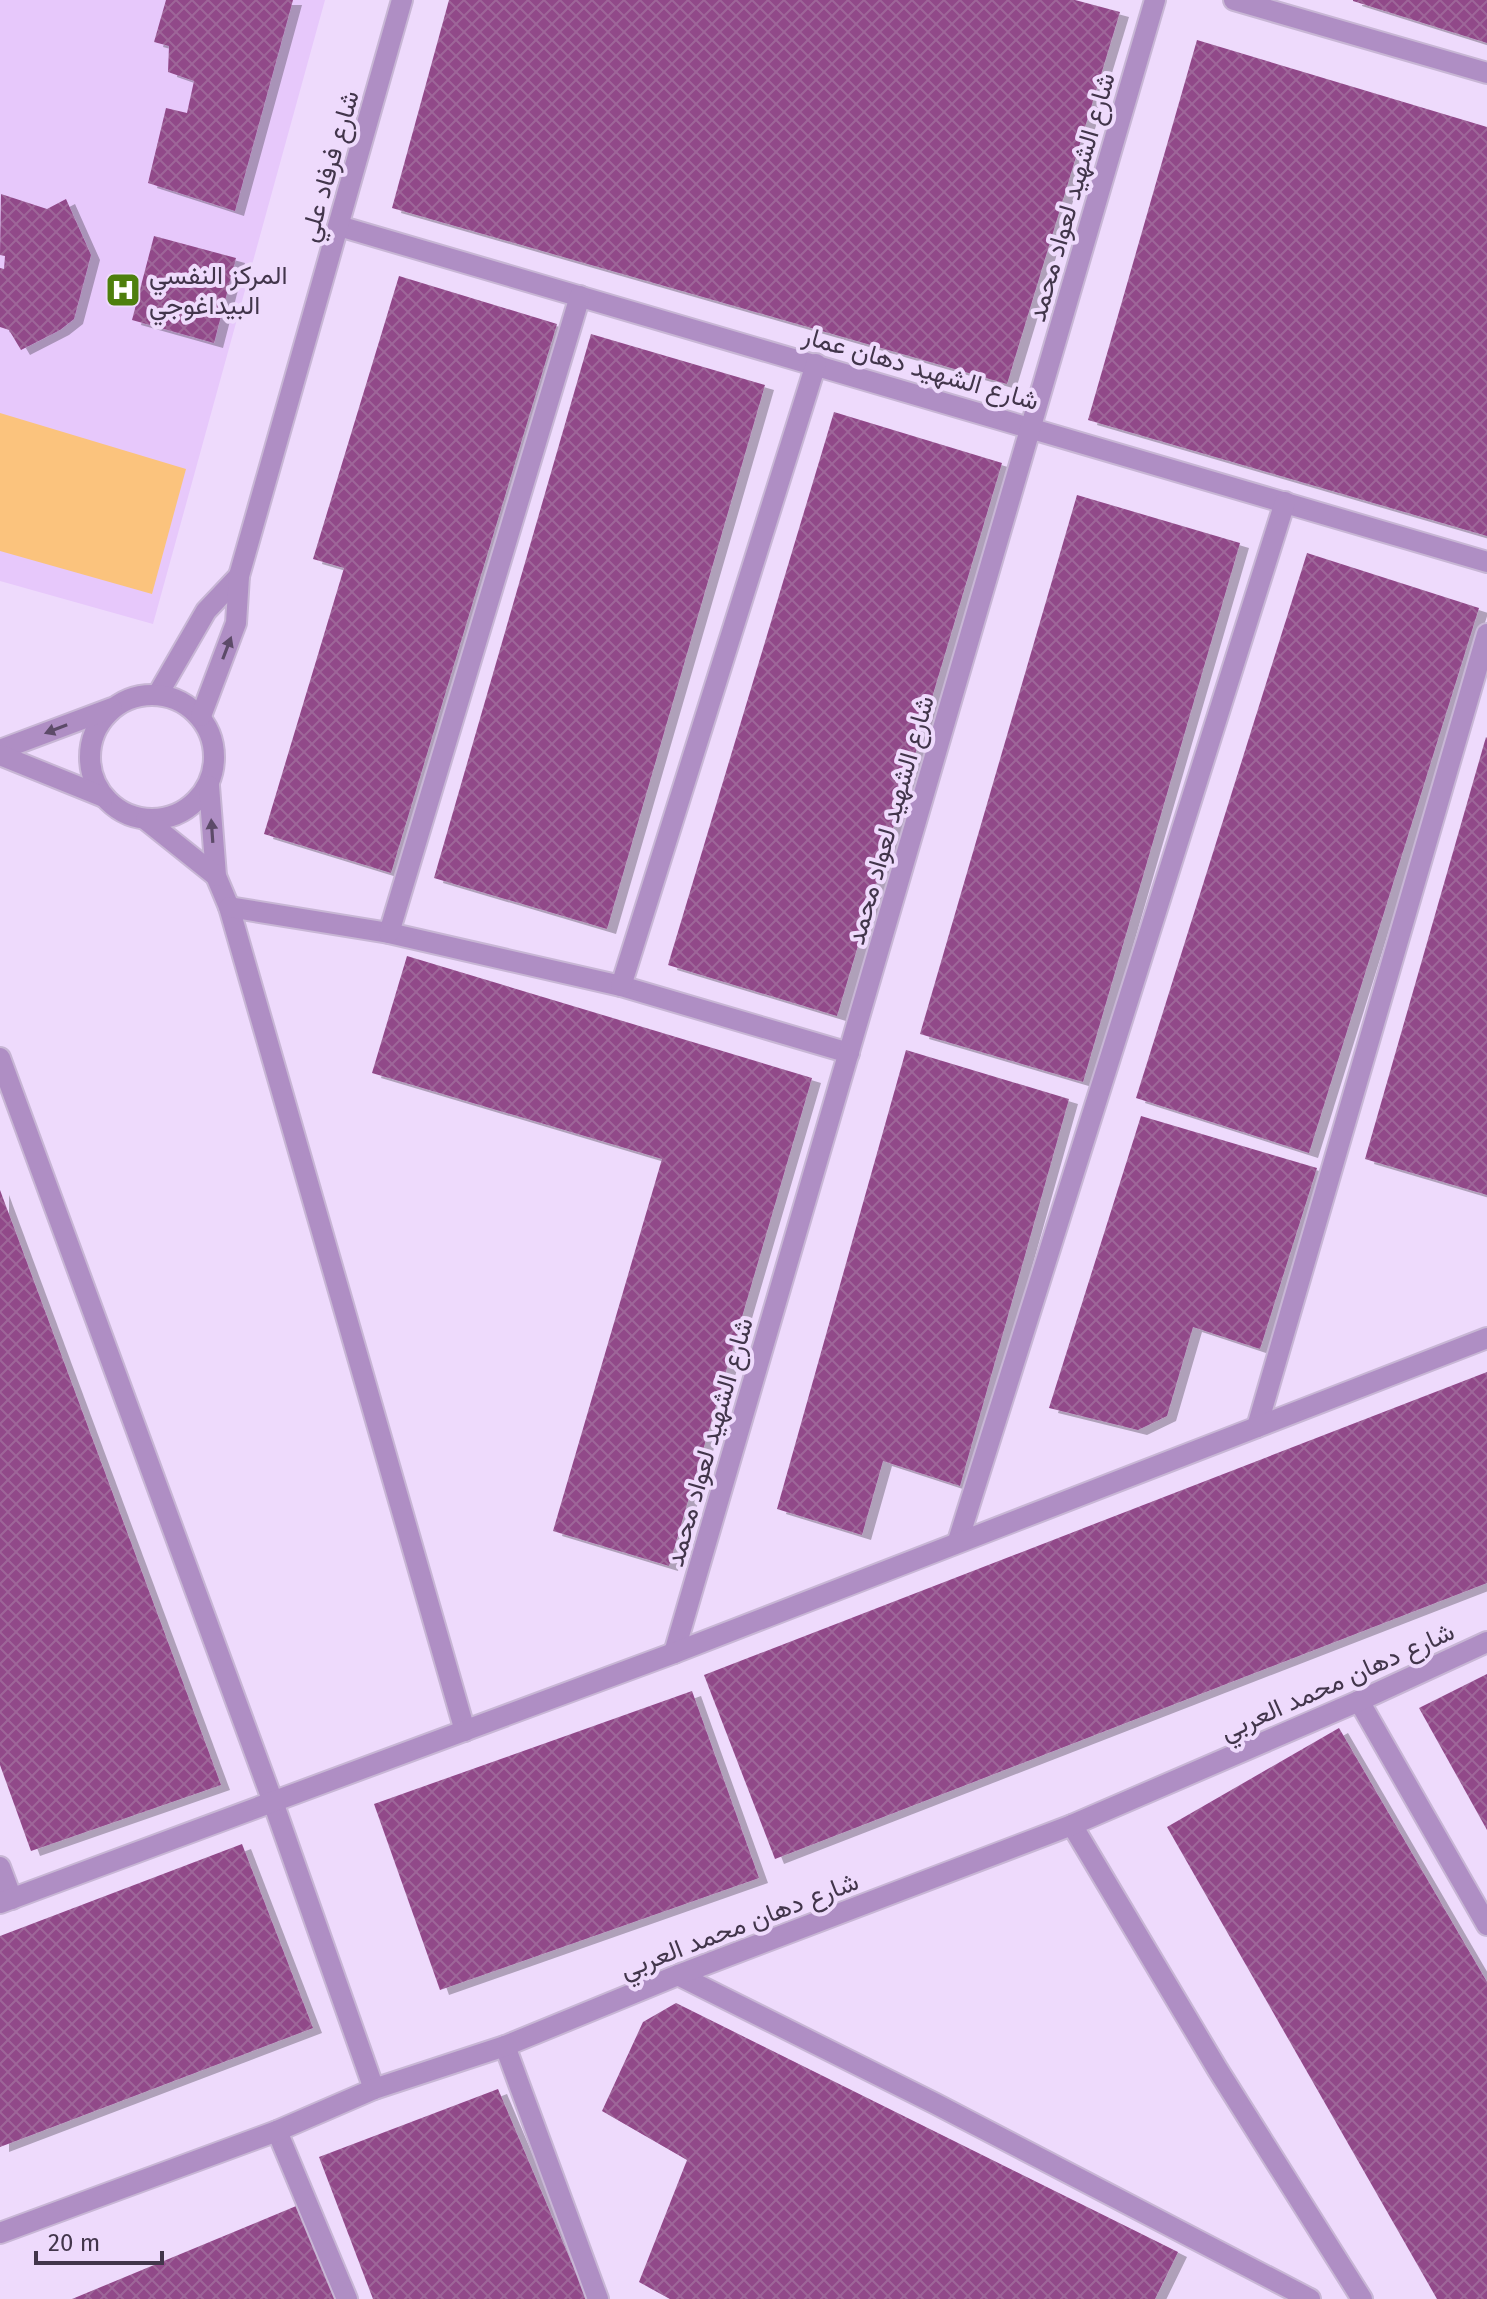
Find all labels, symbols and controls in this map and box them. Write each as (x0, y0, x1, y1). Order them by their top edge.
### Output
street label: شارع الشهيد لعواد محمد (1021, 69, 1124, 326)
street label: شارع فرفاد علي (293, 87, 371, 247)
place label: المركز النفسي البيداغوجي (149, 260, 288, 326)
hospital icon: المركز النفسي البيداغوجي (104, 271, 142, 309)
street label: شارع الشهيد دهان عمار (798, 320, 1042, 419)
one-way arrow (221, 635, 233, 659)
street label: شارع الشهيد لعواد محمد (840, 692, 943, 949)
one-way arrow (44, 723, 68, 736)
one-way arrow (205, 818, 218, 843)
street label: شارع الشهيد لعواد محمد (659, 1314, 762, 1571)
street label: شارع دهان محمد العربي (1215, 1616, 1461, 1752)
street label: شارع دهان محمد العربي (616, 1866, 865, 1990)
scale bar (36, 2215, 162, 2265)
text: 20 m (48, 2229, 100, 2257)

